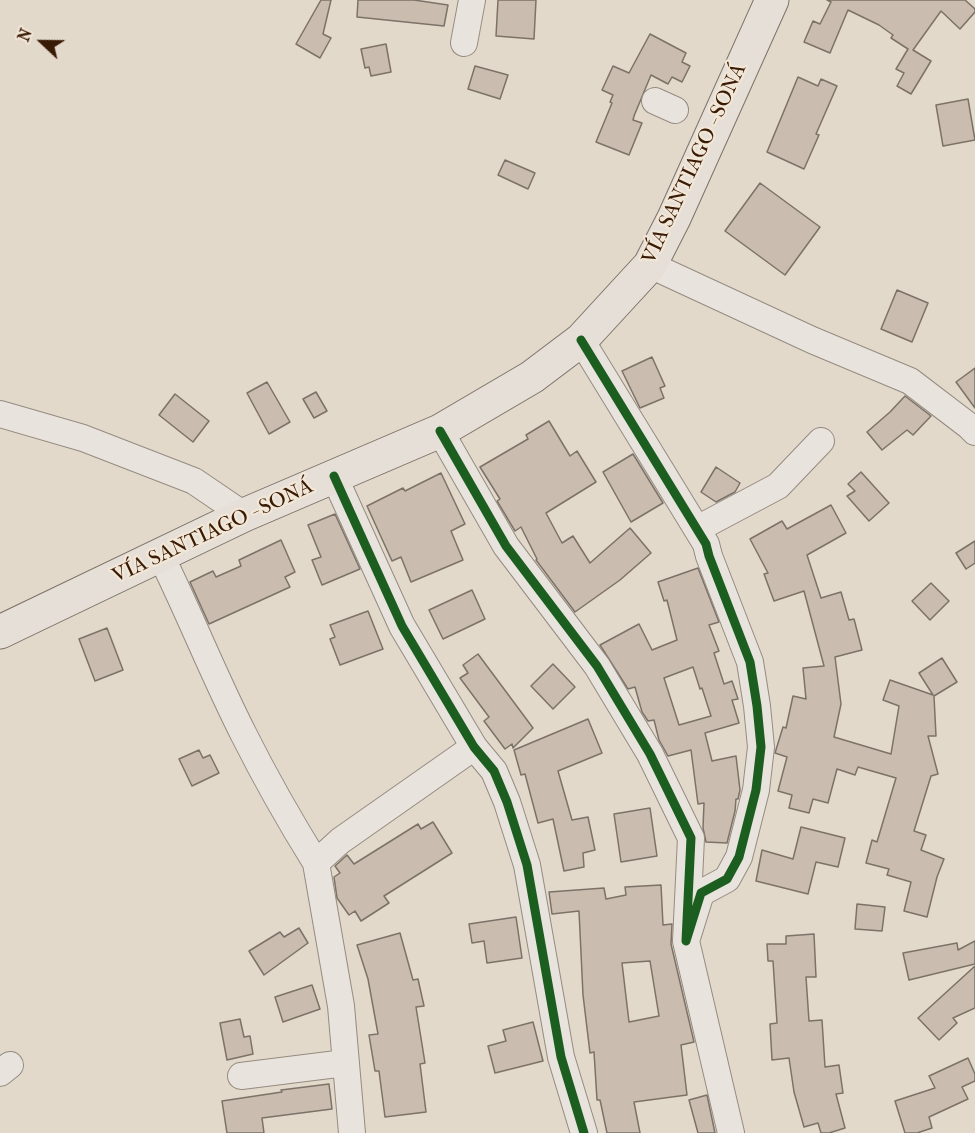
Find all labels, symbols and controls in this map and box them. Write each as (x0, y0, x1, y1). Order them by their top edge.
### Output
north arrow (12, 12, 72, 72)
text: N (14, 26, 36, 44)
street label: VÍA SANTIAGO - SONÁ (637, 60, 753, 268)
street label: VÍA SANTIAGO - SONÁ (109, 474, 317, 590)

